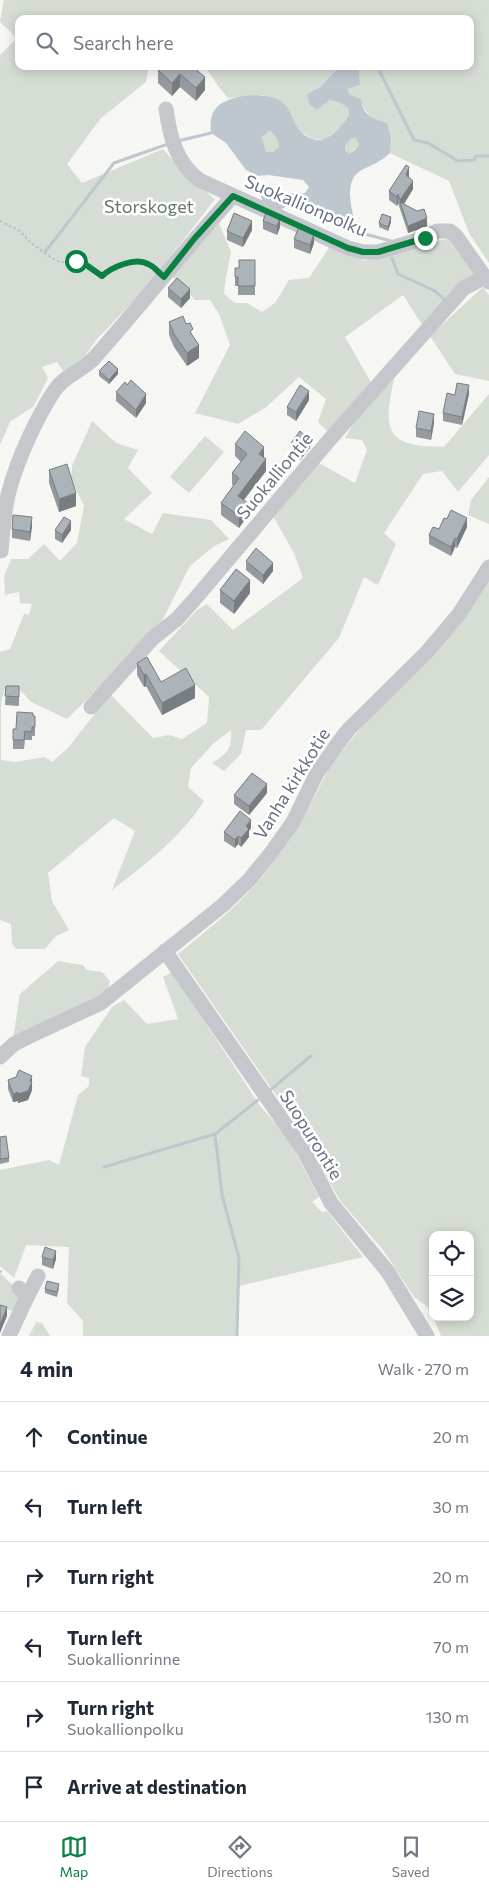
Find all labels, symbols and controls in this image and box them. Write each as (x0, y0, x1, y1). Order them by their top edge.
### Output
search box (15, 15, 474, 70)
icon: search (33, 29, 61, 57)
text: Search here (73, 31, 173, 54)
street label: Suokallionpolku (242, 169, 371, 241)
park label: Storskoget (104, 195, 194, 217)
route end (414, 227, 437, 250)
route start (65, 250, 88, 273)
street label: Suokalliontie (231, 427, 317, 523)
street label: Vanha kirkkotie (248, 724, 334, 843)
street label: Suopurontie (276, 1086, 348, 1183)
map controls (429, 1231, 474, 1321)
button: locate (429, 1231, 474, 1276)
button: layers (429, 1276, 474, 1321)
text: 4 min (20, 1356, 73, 1381)
text: Walk · 270 m (378, 1359, 469, 1378)
icon: ahead (20, 1423, 48, 1451)
text: Continue (67, 1425, 147, 1448)
text: 20 m (433, 1427, 469, 1446)
icon: left (20, 1493, 48, 1521)
text: Turn left (67, 1495, 142, 1518)
text: 30 m (432, 1497, 469, 1516)
icon: right (20, 1563, 48, 1591)
text: Turn right (67, 1565, 154, 1588)
text: 20 m (433, 1567, 469, 1586)
text: Turn left (67, 1626, 142, 1649)
icon: left (20, 1633, 48, 1661)
text: 70 m (433, 1637, 469, 1656)
text: Suokallionrinne (67, 1649, 180, 1668)
text: Turn right (67, 1696, 154, 1719)
icon: right (20, 1703, 48, 1731)
text: 130 m (426, 1707, 469, 1726)
text: Suokallionpolku (67, 1719, 184, 1738)
icon: arrive (20, 1773, 48, 1801)
text: Arrive at destination (67, 1775, 247, 1798)
tab: Map (59, 1833, 88, 1880)
tab: Directions (207, 1833, 273, 1880)
tab: Saved (392, 1833, 430, 1880)

